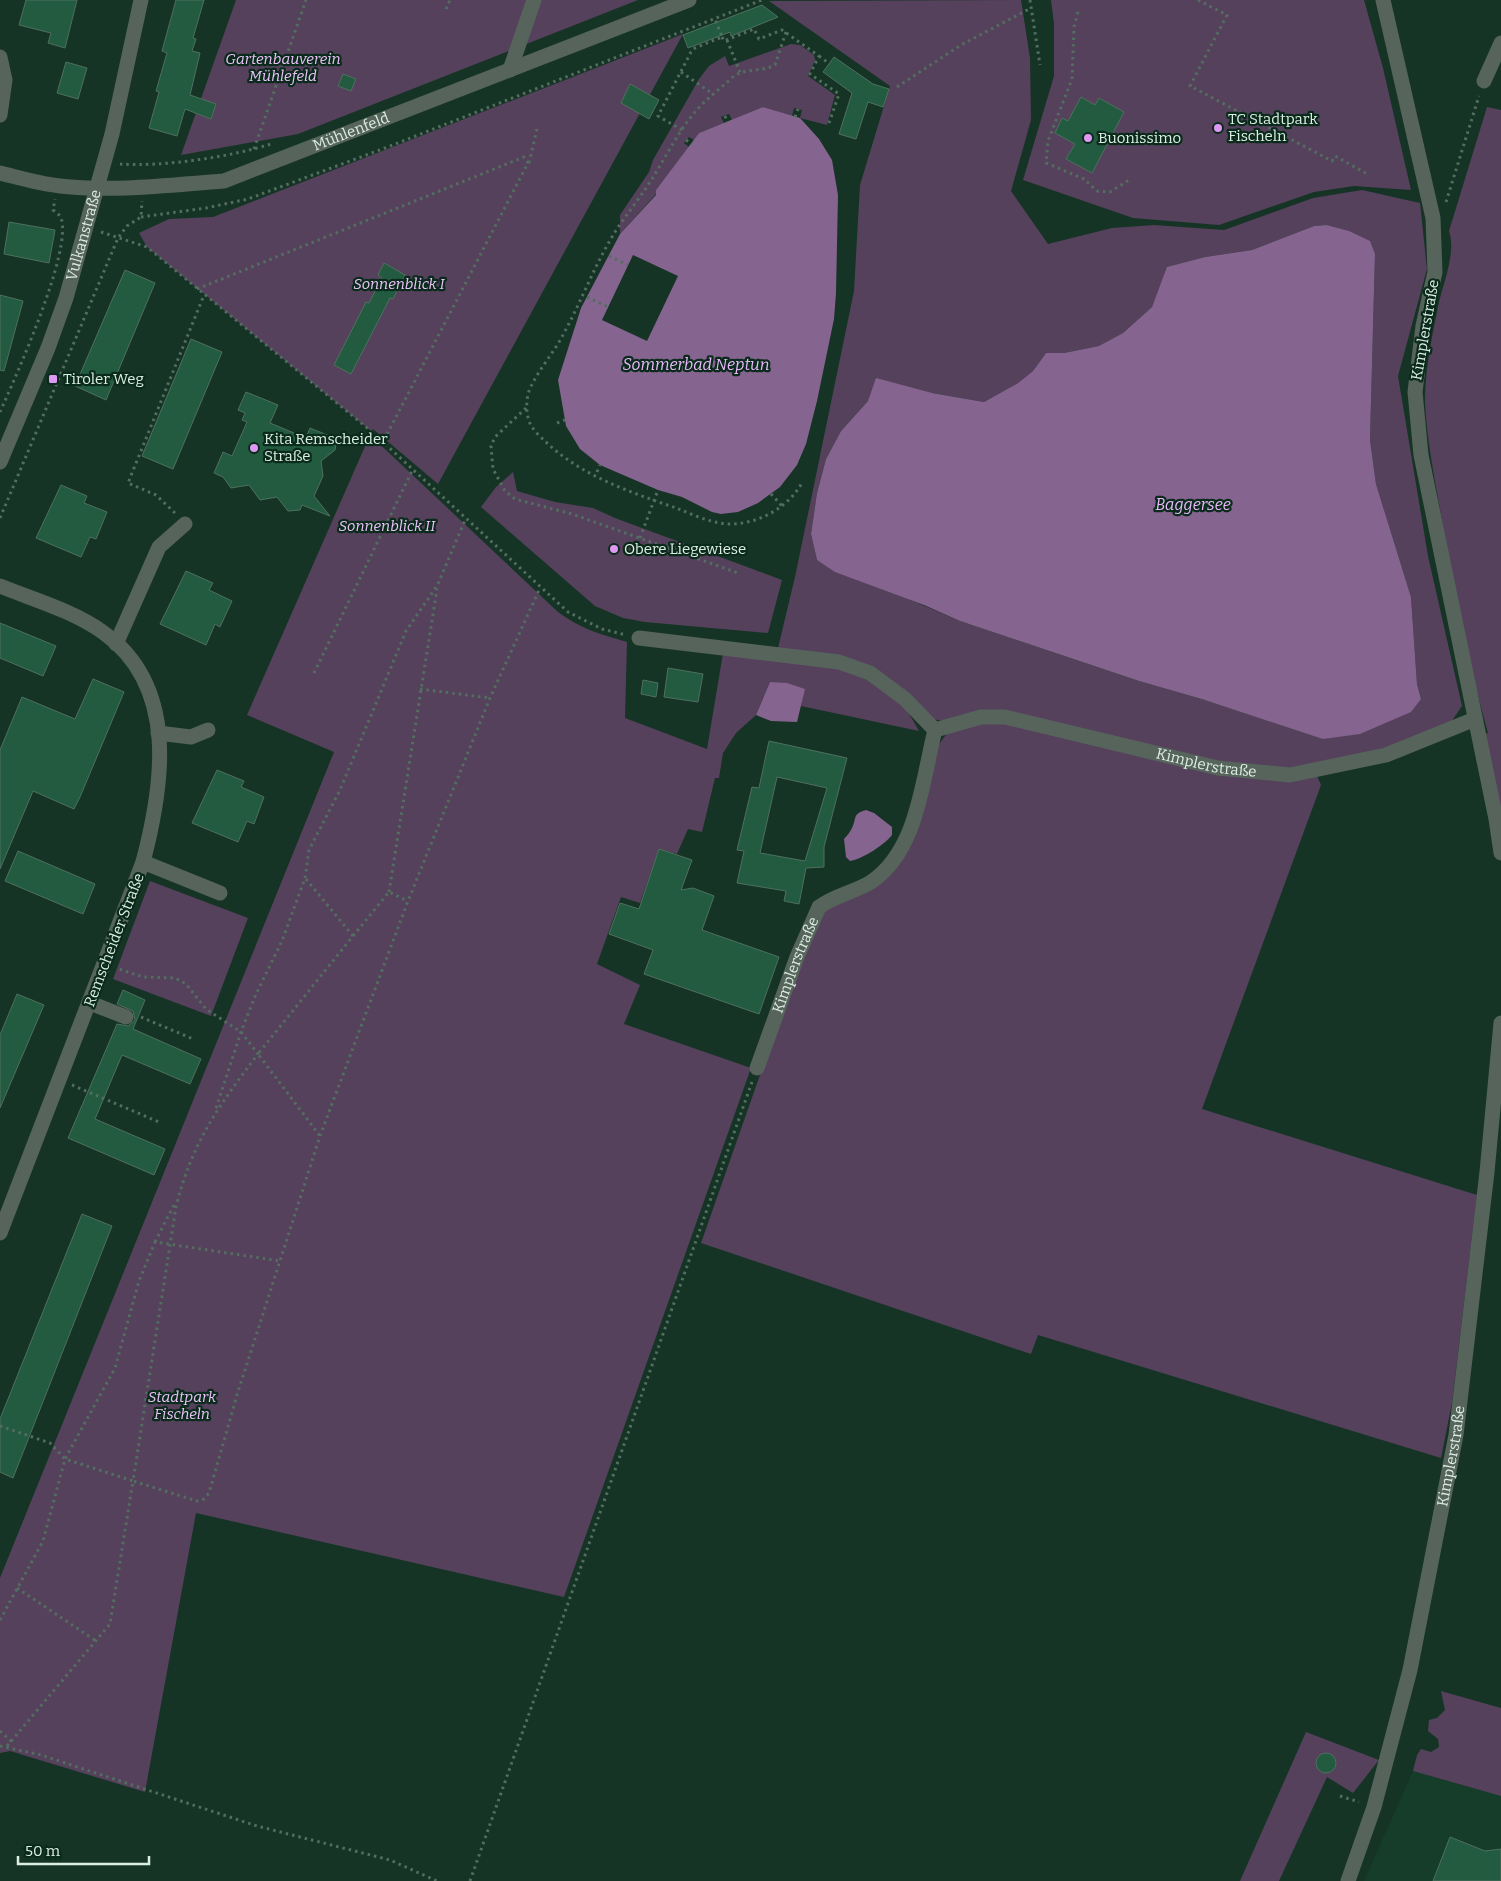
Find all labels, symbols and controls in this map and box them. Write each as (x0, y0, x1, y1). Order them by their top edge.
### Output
park label: Gartenbauverein Mühlefeld (225, 50, 341, 85)
street label: Mühlenfeld (310, 109, 392, 155)
place label: TC Stadtpark Fischeln (1228, 110, 1318, 145)
marker: TC Stadtpark Fischeln (1212, 122, 1224, 134)
place label: Buonissimo (1098, 129, 1181, 147)
marker: Buonissimo (1082, 132, 1094, 144)
street label: Vulkanstraße (62, 188, 105, 283)
park label: Sonnenblick I (353, 275, 446, 293)
street label: Kimplerstraße (1407, 278, 1443, 382)
water label: Sommerbad Neptun (623, 355, 770, 374)
place label: Tiroler Weg (63, 370, 144, 388)
marker: Tiroler Weg (47, 373, 59, 385)
place label: Kita Remscheider Straße (264, 430, 388, 465)
marker: Kita Remscheider Straße (248, 442, 260, 454)
water label: Baggersee (1155, 495, 1231, 514)
park label: Sonnenblick II (339, 517, 436, 535)
place label: Obere Liegewiese (624, 540, 746, 558)
marker: Obere Liegewiese (608, 543, 620, 555)
street label: Kimplerstraße (1154, 745, 1257, 781)
street label: Remscheider Straße (80, 871, 148, 1009)
street label: Kimplerstraße (769, 914, 823, 1016)
park label: Stadtpark Fischeln (148, 1388, 217, 1423)
street label: Kimplerstraße (1433, 1405, 1468, 1508)
scale bar (18, 1834, 149, 1866)
text: 50 m (25, 1842, 61, 1860)

